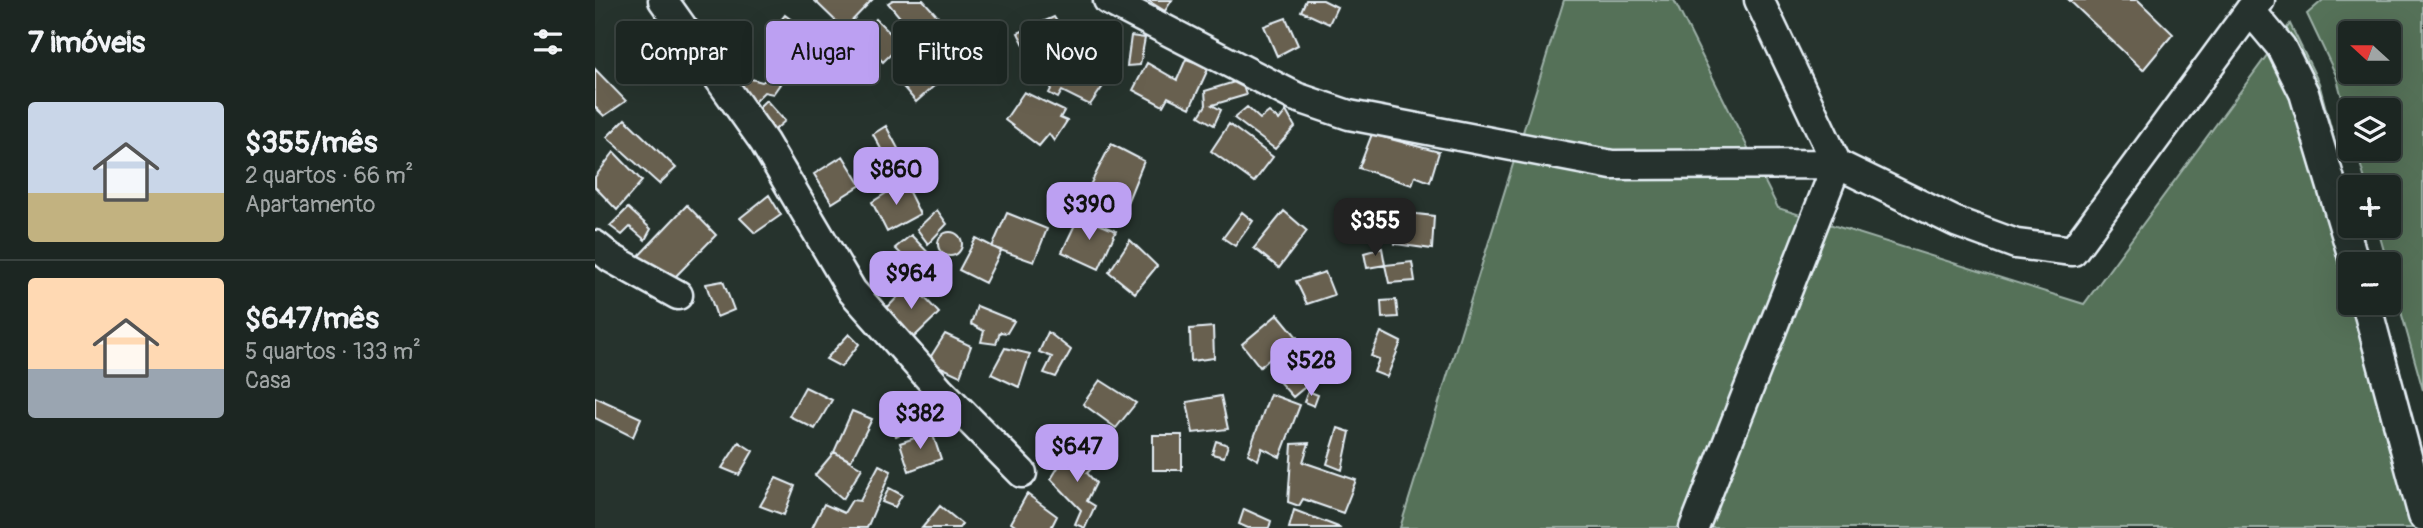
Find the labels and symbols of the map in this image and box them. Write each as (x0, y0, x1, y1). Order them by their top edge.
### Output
north arrow (2338, 21, 2401, 84)
pin: $860 (855, 148, 937, 207)
pin: $390 (1048, 182, 1130, 242)
pin: $355 (1334, 198, 1416, 258)
pin: $964 (870, 252, 952, 311)
pin: $528 (1270, 338, 1352, 398)
pin: $382 (879, 392, 961, 451)
pin: $647 (1036, 424, 1118, 484)

